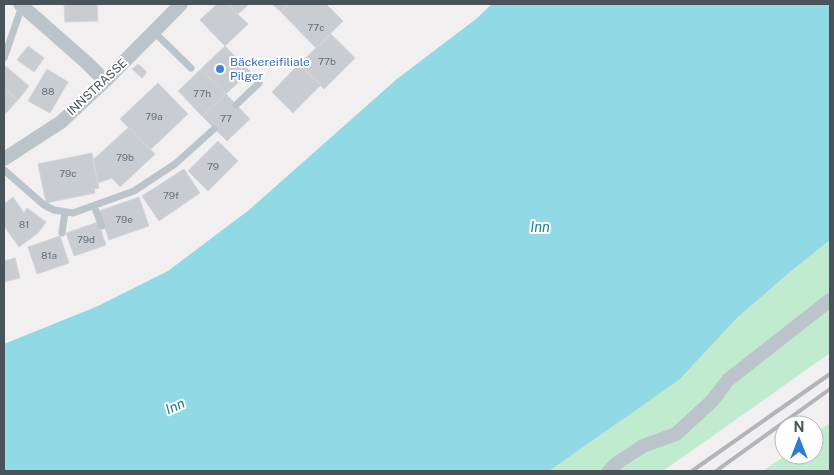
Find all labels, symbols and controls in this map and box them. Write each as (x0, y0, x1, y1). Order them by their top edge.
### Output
house number: 77c (307, 21, 325, 33)
place label: Bäckereifiliale Pilger (230, 55, 310, 83)
house number: 77b (318, 55, 336, 67)
street label: INNSTRASSE (64, 56, 130, 118)
marker: Bäckereifiliale Pilger (214, 63, 226, 75)
house number: 88 (42, 85, 54, 97)
house number: 77h (193, 87, 211, 99)
house number: 79a (145, 110, 163, 122)
house number: 77 (220, 112, 232, 124)
house number: 79b (116, 151, 134, 163)
house number: 79 (207, 160, 219, 172)
house number: 79c (59, 167, 77, 179)
house number: 79f (163, 189, 179, 201)
house number: 79e (115, 213, 133, 225)
house number: 81 (19, 218, 29, 230)
water label: Inn (530, 219, 550, 235)
house number: 79d (77, 233, 95, 245)
house number: 81a (41, 249, 57, 261)
water label: Inn (163, 395, 187, 417)
north arrow (774, 415, 824, 465)
text: N (794, 419, 804, 435)

